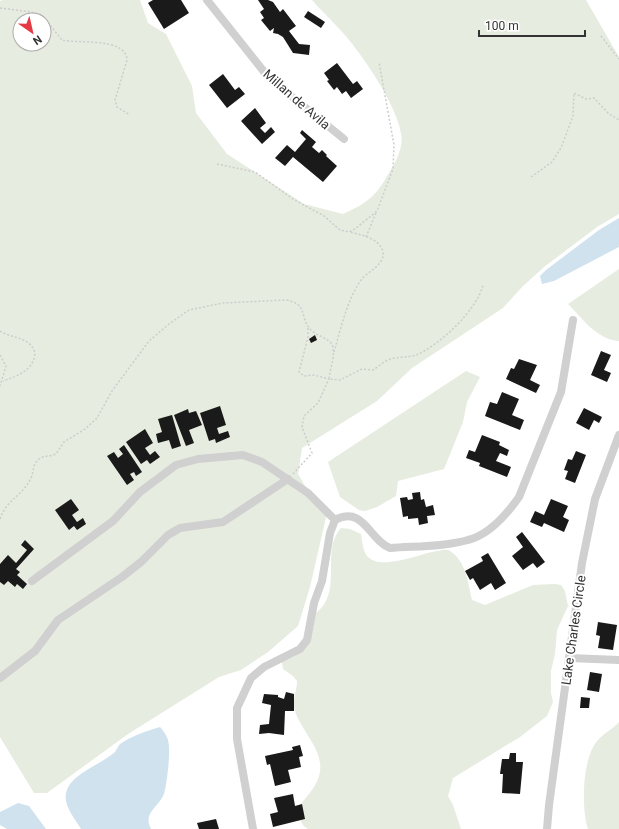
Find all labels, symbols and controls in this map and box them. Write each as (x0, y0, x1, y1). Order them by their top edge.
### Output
north arrow (12, 12, 52, 52)
scale bar (479, 12, 585, 38)
text: 100 m (485, 19, 519, 33)
text: N (30, 32, 44, 48)
street label: Millan de Avila (260, 66, 333, 132)
street label: Lake Charles Circle (558, 574, 589, 686)

